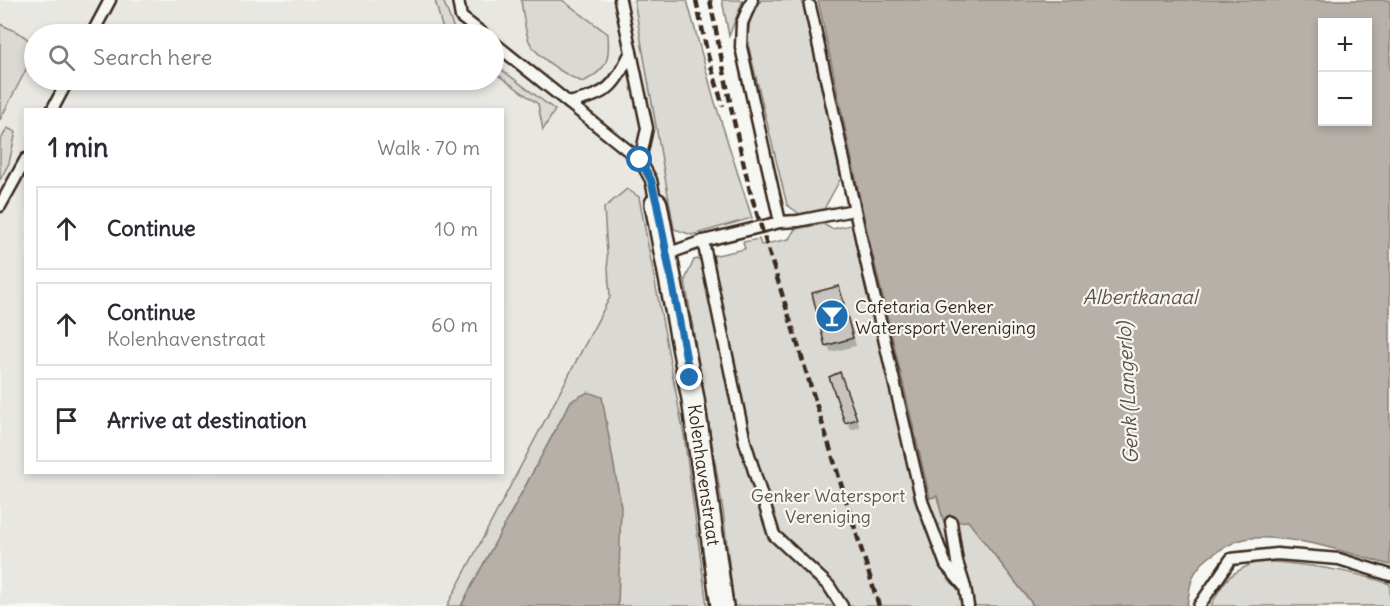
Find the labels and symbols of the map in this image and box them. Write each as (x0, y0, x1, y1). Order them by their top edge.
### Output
route start (626, 146, 652, 172)
water label: Albertkanaal (1083, 284, 1200, 309)
place label: Cafetaria Genker Watersport Vereniging (855, 295, 1036, 339)
bar icon: Cafetaria Genker Watersport Vereniging (814, 298, 850, 334)
water label: Genk (Langerlo) (1111, 320, 1143, 465)
route end (676, 364, 702, 390)
street label: Kolenhavenstraat (683, 403, 725, 547)
park label: Genker Watersport Vereniging (751, 484, 905, 528)

